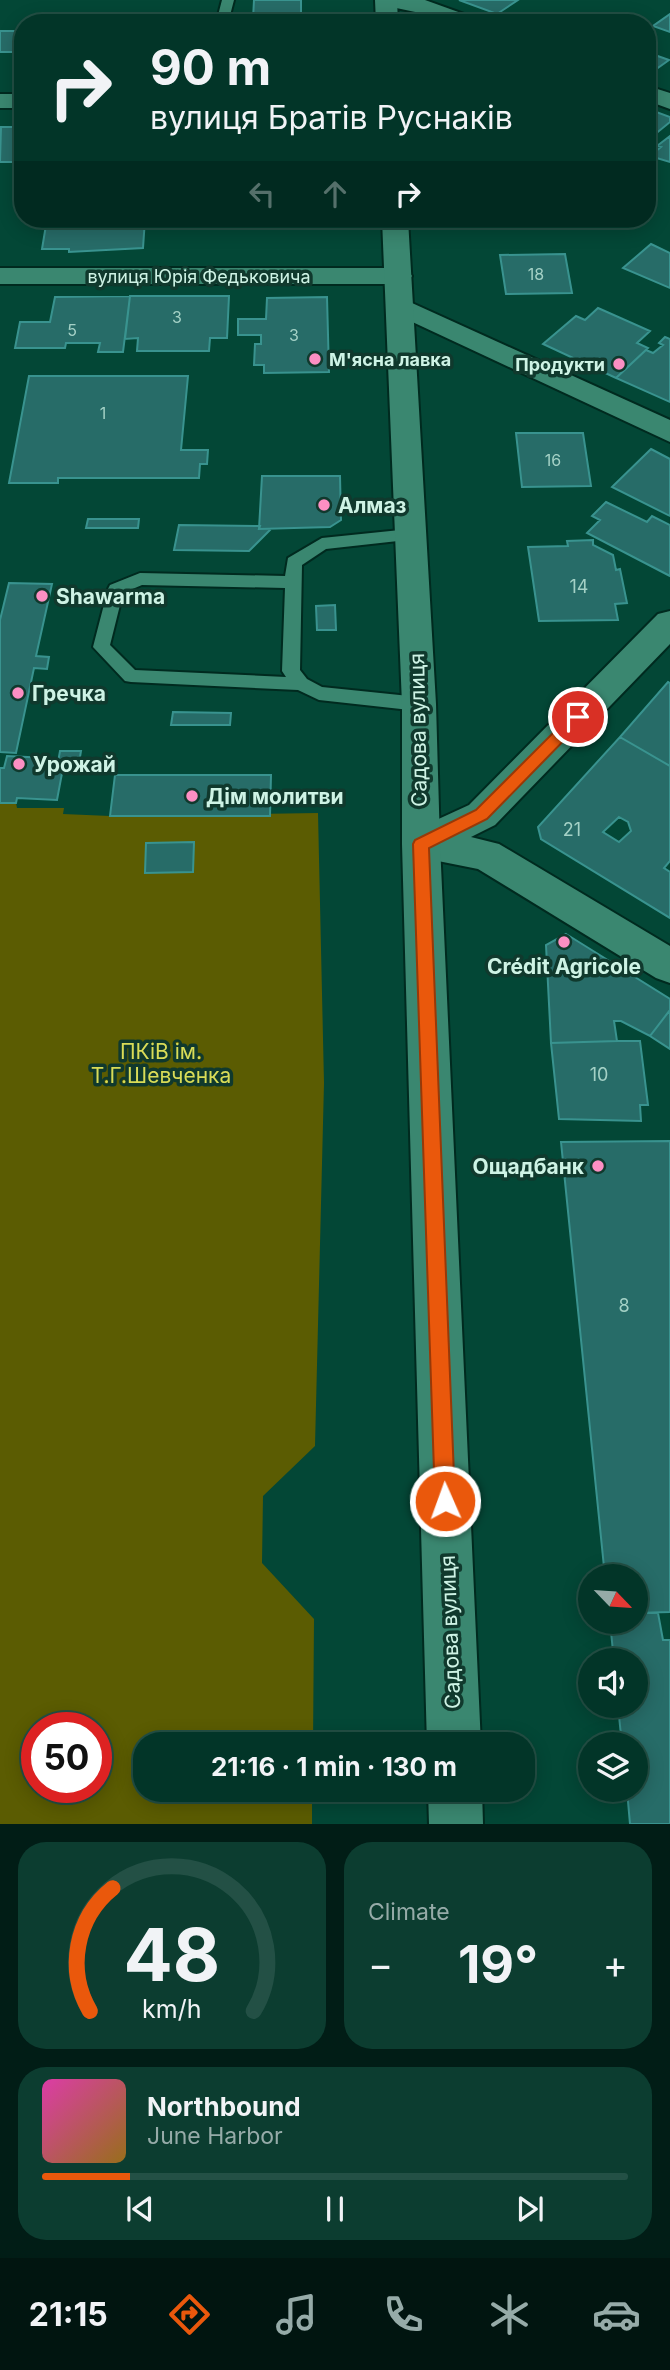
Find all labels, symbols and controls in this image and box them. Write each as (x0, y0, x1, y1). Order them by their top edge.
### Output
text: 90 m (150, 38, 271, 97)
icon: right (35, 42, 126, 133)
text: вулиця Братів Руснаків (150, 98, 513, 137)
icon: left (243, 175, 281, 213)
icon: ahead (316, 175, 354, 213)
icon: right (389, 175, 427, 213)
house number: 18 (528, 264, 544, 284)
street label: вулиця Юрія Федьковича (87, 266, 311, 287)
house number: 3 (172, 307, 182, 327)
house number: 5 (67, 320, 77, 340)
house number: 3 (289, 325, 299, 345)
place label: М'ясна лавка (329, 349, 451, 370)
marker: М'ясна лавка (307, 351, 323, 367)
place label: Продукти (515, 354, 605, 375)
marker: Продукти (611, 356, 627, 372)
house number: 1 (100, 403, 106, 423)
house number: 16 (545, 450, 561, 470)
place label: Алмаз (338, 493, 407, 518)
marker: Алмаз (316, 497, 332, 513)
house number: 14 (570, 576, 588, 597)
place label: Shawarma (56, 584, 165, 609)
marker: Shawarma (34, 588, 50, 604)
street label: Садова вулиця (404, 653, 432, 807)
place label: Гречка (32, 681, 106, 706)
marker: Гречка (10, 685, 26, 701)
pin (548, 687, 608, 747)
icon: arrive (559, 698, 597, 736)
place label: Урожай (33, 752, 116, 777)
marker: Урожай (11, 756, 27, 772)
place label: Дім молитви (206, 784, 344, 809)
marker: Дім молитви (184, 788, 200, 804)
house number: 21 (563, 819, 581, 840)
marker: Crédit Agricole (556, 934, 572, 950)
place label: Crédit Agricole (487, 954, 641, 979)
park label: ПКіВ ім. Т.Г.Шевченка (91, 1039, 231, 1088)
house number: 10 (590, 1064, 608, 1085)
place label: Ощадбанк (473, 1154, 585, 1179)
marker: Ощадбанк (590, 1158, 606, 1174)
house number: 8 (618, 1295, 630, 1316)
position arrow (408, 1464, 482, 1538)
street label: Садова вулиця (435, 1555, 465, 1709)
north arrow (578, 1564, 648, 1634)
map controls (578, 1564, 648, 1802)
button: sound (578, 1648, 648, 1718)
speed limit sign: 50 (21, 1712, 112, 1803)
button: layers (578, 1732, 648, 1802)
text: 21:16 · 1 min · 130 m (211, 1751, 457, 1782)
text: Climate (368, 1898, 450, 1926)
text: 48 (124, 1911, 220, 2000)
text: 19° (458, 1933, 538, 1996)
text: − (368, 1941, 393, 1987)
text: + (603, 1941, 628, 1987)
text: km/h (142, 1994, 202, 2024)
text: Northbound (147, 2091, 301, 2122)
text: June Harbor (147, 2122, 283, 2150)
icon: previous (121, 2190, 159, 2228)
icon: pause (316, 2190, 354, 2228)
icon: next (511, 2190, 549, 2228)
icon: directions (165, 2290, 214, 2339)
icon: music (272, 2290, 321, 2339)
icon: phone (379, 2290, 428, 2339)
icon: climate (485, 2290, 534, 2339)
icon: car (592, 2290, 641, 2339)
text: 21:15 (29, 2295, 108, 2334)

